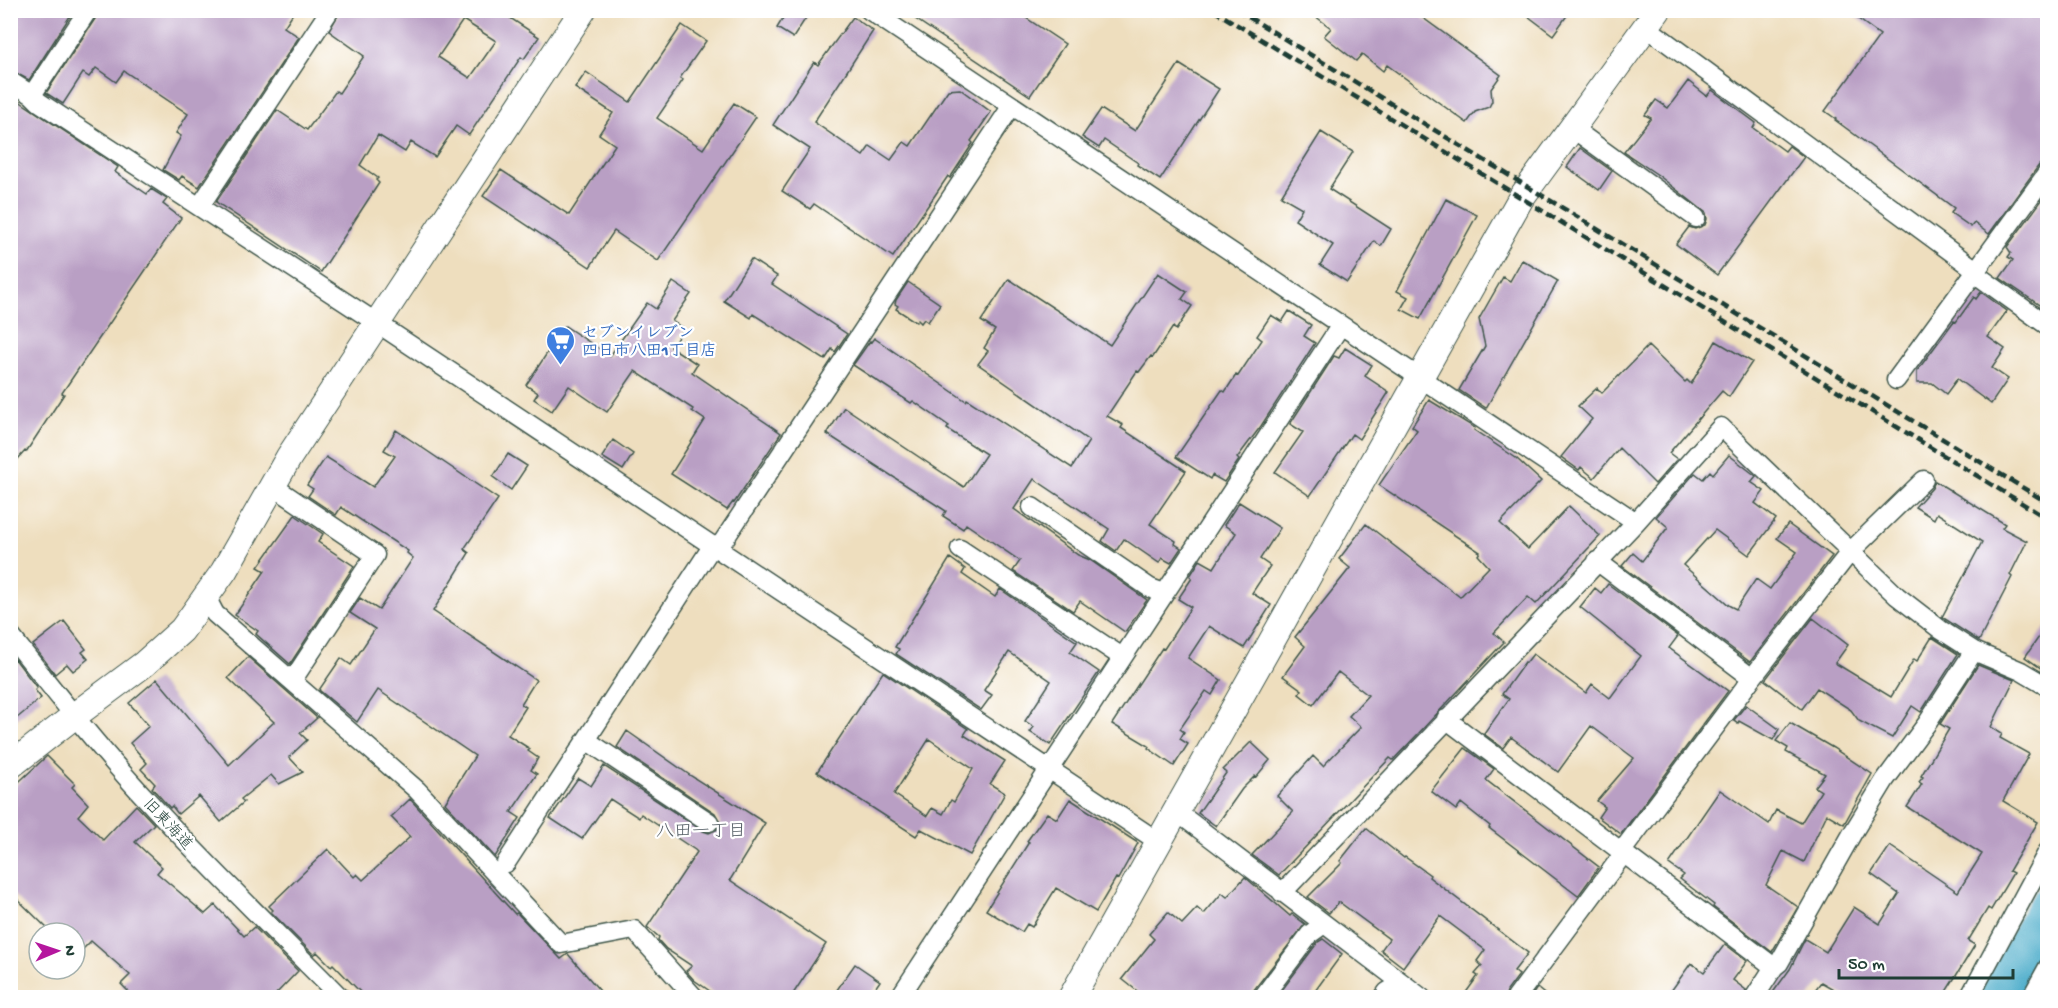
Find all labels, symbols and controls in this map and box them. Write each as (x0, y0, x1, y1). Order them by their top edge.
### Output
supermarket icon: セブンイレブン 四日市八田1丁目店 (545, 324, 577, 366)
place label: セブンイレブン 四日市八田1丁目店 (582, 324, 716, 362)
street label: 旧東海道 (138, 794, 197, 855)
district label: 八田一丁目 (656, 822, 746, 843)
north arrow (27, 921, 87, 981)
scale bar (1839, 942, 2013, 980)
text: N (59, 945, 78, 957)
text: 50 m (1848, 955, 1885, 976)

